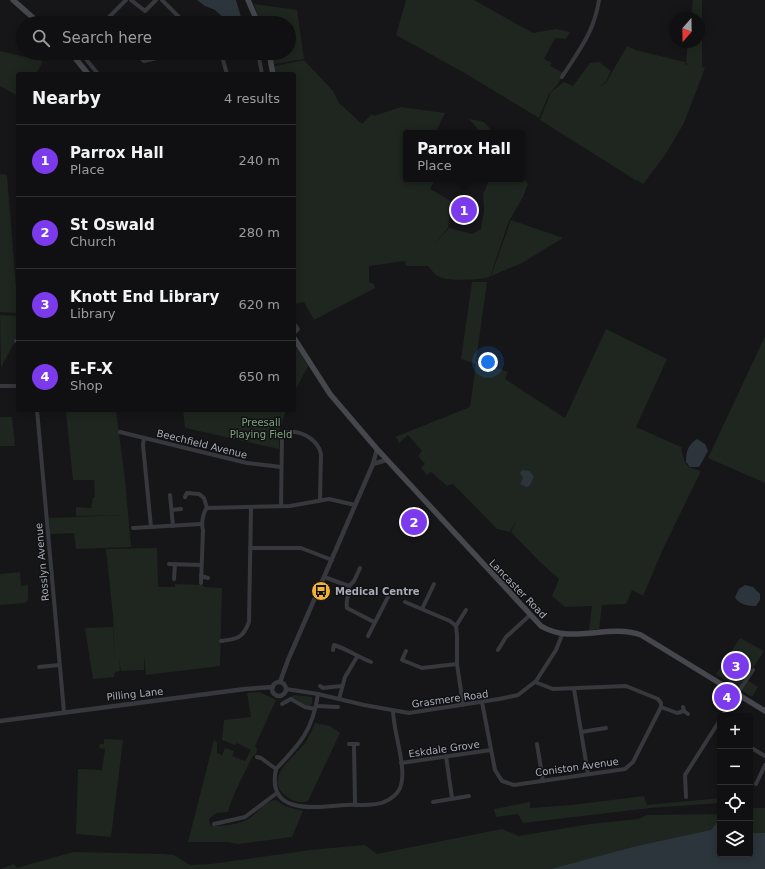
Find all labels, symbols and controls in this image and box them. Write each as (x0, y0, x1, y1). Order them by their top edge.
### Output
north arrow (669, 12, 705, 48)
search box (16, 16, 296, 60)
icon: search (30, 27, 52, 49)
text: Search here (62, 29, 152, 47)
text: Nearby (32, 88, 101, 108)
text: 4 results (224, 91, 280, 106)
popup (403, 130, 525, 182)
text: Parrox Hall (417, 140, 511, 158)
text: Parrox Hall (70, 144, 164, 162)
text: 1 (40, 153, 50, 168)
text: 240 m (238, 153, 280, 168)
text: Place (417, 158, 452, 173)
text: Place (70, 162, 105, 177)
pin: 1 (451, 195, 477, 225)
text: St Oswald (70, 216, 155, 234)
text: 2 (40, 225, 50, 240)
text: 280 m (238, 225, 280, 240)
text: Church (70, 234, 116, 249)
text: Knott End Library (70, 288, 219, 306)
text: 3 (40, 297, 50, 312)
text: 620 m (238, 297, 280, 312)
text: Library (70, 306, 115, 321)
your location (478, 352, 498, 372)
text: E-F-X (70, 360, 113, 378)
text: 4 (40, 369, 50, 384)
text: 650 m (238, 369, 280, 384)
text: Shop (70, 378, 103, 393)
park label: Preesall Playing Field (230, 417, 292, 440)
street label: Beechfield Avenue (156, 427, 248, 461)
pin: 2 (401, 507, 427, 537)
street label: Rosslyn Avenue (33, 522, 51, 602)
street label: Lancaster Road (487, 557, 549, 621)
bus stop icon: Medical Centre (310, 580, 332, 602)
place label: Medical Centre (335, 586, 420, 597)
pin: 3 (723, 651, 749, 681)
pin: 4 (714, 682, 740, 712)
street label: Pilling Lane (106, 686, 164, 702)
street label: Grasmere Road (411, 688, 489, 710)
map controls (717, 713, 753, 857)
button: + (717, 713, 753, 749)
street label: Eskdale Grove (408, 739, 480, 759)
button: − (717, 749, 753, 785)
street label: Coniston Avenue (535, 756, 619, 778)
button: locate (717, 785, 753, 821)
button: layers (717, 821, 753, 857)

